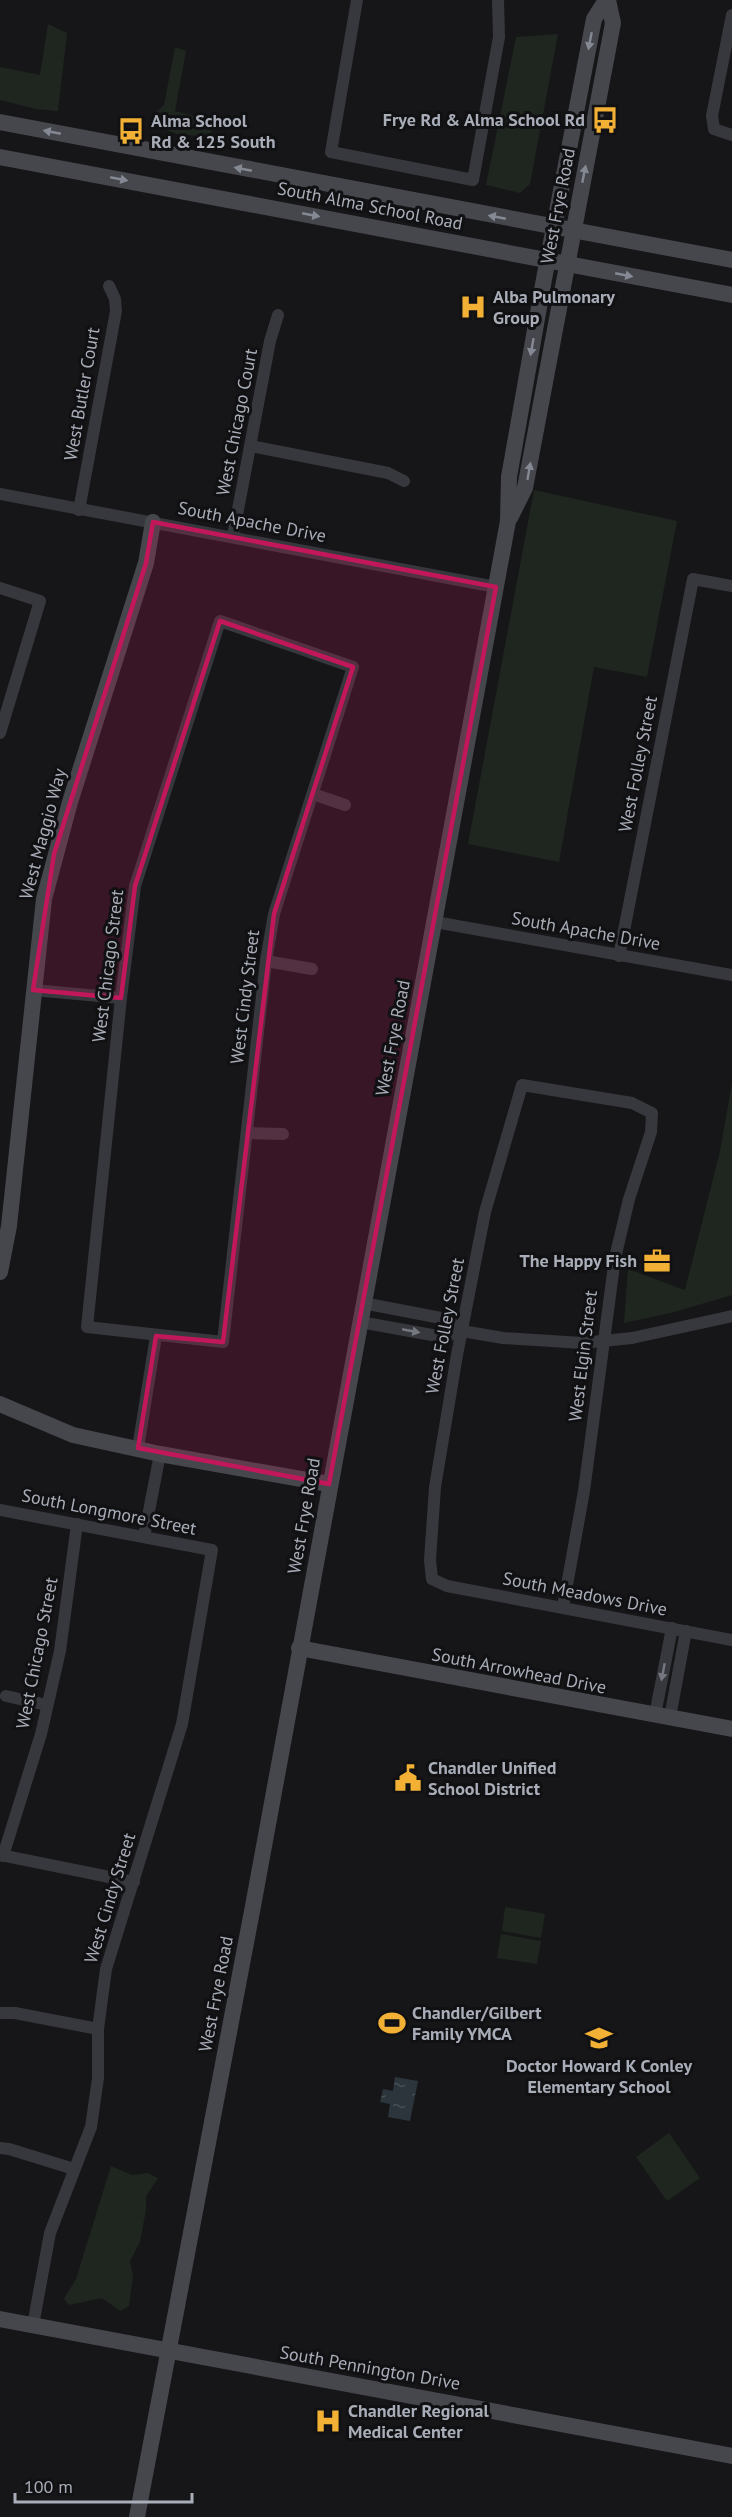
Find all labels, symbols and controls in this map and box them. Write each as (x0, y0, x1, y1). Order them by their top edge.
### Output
one-way arrow (585, 32, 594, 51)
bus stop icon: Frye Rd & Alma School Rd (590, 105, 620, 135)
place label: Frye Rd & Alma School Rd (383, 108, 585, 131)
place label: Alma School Rd & 125 South (151, 109, 275, 153)
bus stop icon: Alma School Rd & 125 South (116, 116, 146, 146)
one-way arrow (42, 127, 61, 136)
street label: West Frye Road (535, 146, 580, 266)
one-way arrow (580, 164, 589, 183)
one-way arrow (233, 165, 252, 174)
one-way arrow (110, 175, 129, 184)
street label: South Alma School Road (276, 176, 465, 235)
one-way arrow (302, 211, 321, 220)
one-way arrow (487, 212, 506, 221)
one-way arrow (615, 271, 634, 280)
place label: Alba Pulmonary Group (493, 285, 615, 329)
hospital icon: Alba Pulmonary Group (458, 292, 488, 322)
street label: West Butler Court (58, 325, 105, 462)
one-way arrow (527, 338, 536, 357)
street label: West Chicago Court (211, 346, 262, 498)
one-way arrow (525, 461, 534, 480)
street label: South Apache Drive (176, 496, 328, 547)
street label: West Folley Street (613, 694, 662, 834)
street label: West Maggio Way (14, 765, 71, 902)
street label: West Chicago Street (87, 888, 128, 1044)
street label: South Apache Drive (510, 906, 662, 955)
street label: West Cindy Street (225, 929, 264, 1065)
street label: West Frye Road (370, 978, 415, 1098)
office icon: The Happy Fish (642, 1246, 672, 1276)
place label: The Happy Fish (519, 1249, 637, 1272)
street label: West Folley Street (420, 1256, 469, 1396)
street label: West Elgin Street (563, 1289, 602, 1423)
one-way arrow (402, 1327, 421, 1336)
street label: West Frye Road (282, 1456, 325, 1576)
street label: South Longmore Street (20, 1483, 198, 1540)
street label: South Meadows Drive (501, 1566, 669, 1621)
street label: West Chicago Street (11, 1575, 62, 1731)
street label: South Arrowhead Drive (430, 1642, 608, 1699)
one-way arrow (658, 1662, 667, 1681)
place label: Chandler Unified School District (428, 1756, 556, 1800)
public building icon: Chandler Unified School District (393, 1763, 423, 1793)
street label: West Cindy Street (79, 1830, 140, 1966)
street label: West Frye Road (193, 1934, 238, 2054)
place label: Chandler/Gilbert Family YMCA (412, 2001, 542, 2045)
sports icon: Chandler/Gilbert Family YMCA (377, 2008, 407, 2038)
school or university icon: Doctor Howard K Conley Elementary School (584, 2023, 614, 2053)
place label: Doctor Howard K Conley Elementary School (506, 2054, 692, 2098)
street label: South Pennington Drive (278, 2340, 462, 2395)
place label: Chandler Regional Medical Center (348, 2399, 490, 2443)
hospital icon: Chandler Regional Medical Center (313, 2406, 343, 2436)
scale bar (15, 2466, 192, 2504)
text: 100 m (24, 2475, 73, 2498)

